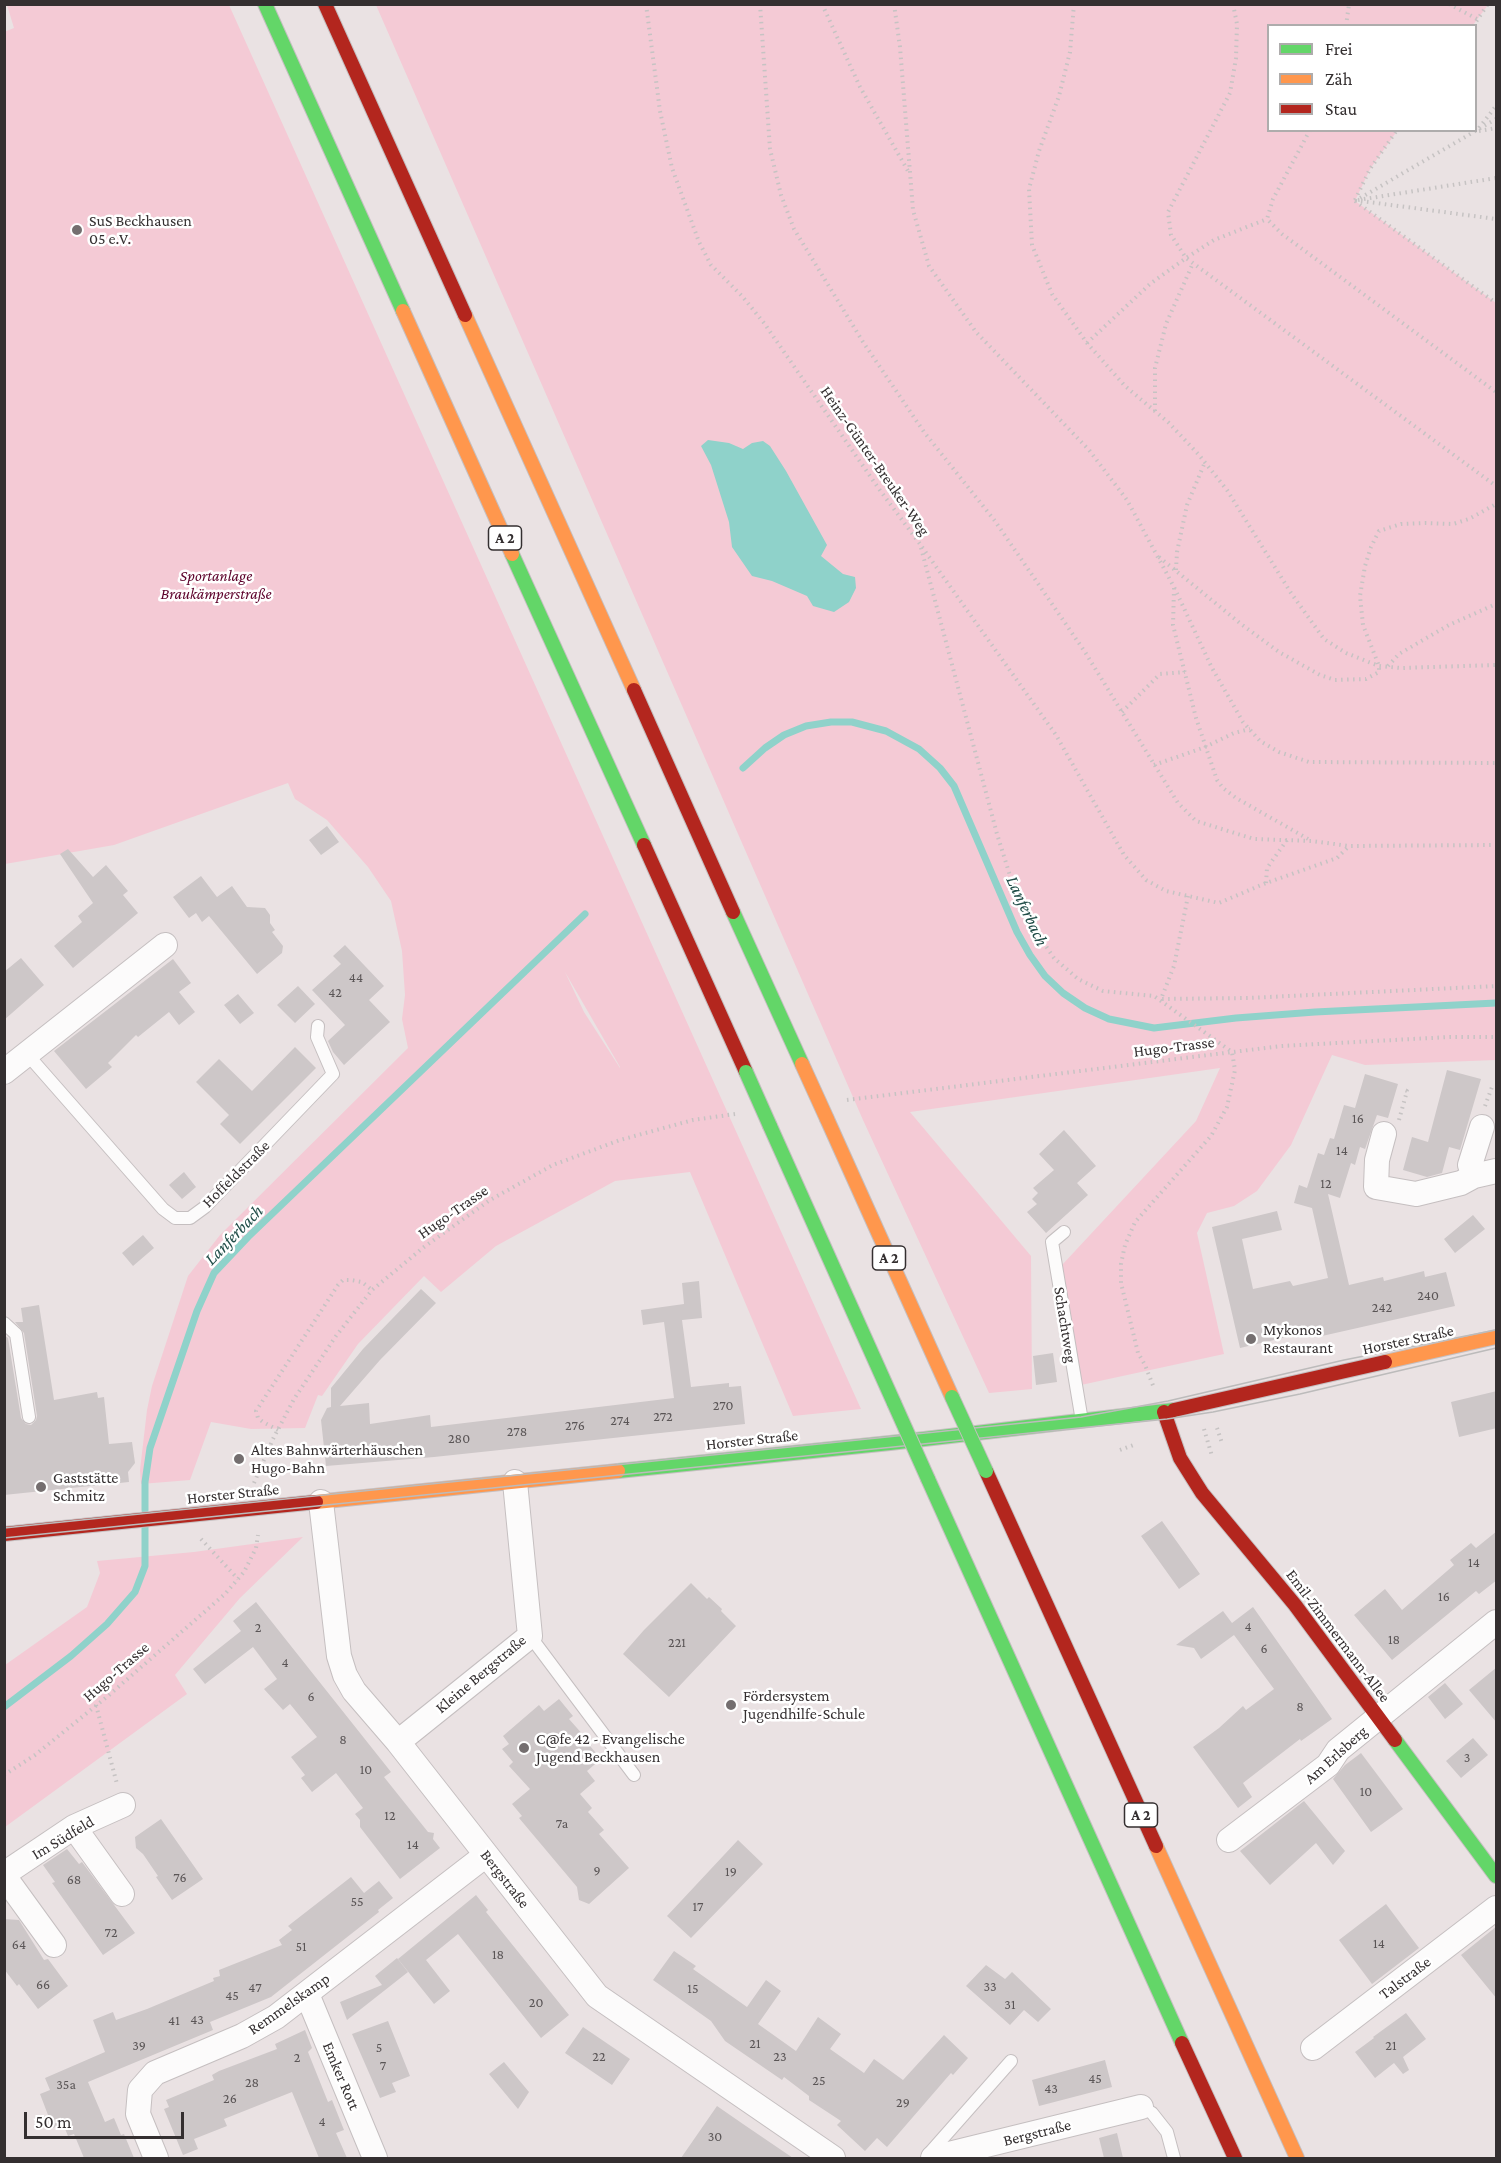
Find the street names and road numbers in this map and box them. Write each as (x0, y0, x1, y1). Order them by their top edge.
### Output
street label: Heinz-Günter-Breuker-Weg (816, 383, 934, 539)
road number: A 2 (488, 526, 522, 550)
street label: Hugo-Trasse (1132, 1033, 1216, 1061)
street label: Hoffeldstraße (198, 1136, 274, 1212)
street label: Hugo-Trasse (414, 1181, 492, 1243)
road number: A 2 (872, 1246, 906, 1270)
street label: Schachtweg (1050, 1286, 1080, 1364)
street label: Horster Straße (1361, 1321, 1455, 1359)
street label: Horster Straße (705, 1426, 799, 1454)
street label: Horster Straße (186, 1480, 280, 1508)
street label: Emil-Zimmermann-Allee (1282, 1566, 1394, 1706)
street label: Kleine Bergstraße (432, 1631, 530, 1717)
street label: Hugo-Trasse (79, 1638, 153, 1706)
street label: Am Erlsberg (1301, 1722, 1371, 1788)
road number: A 2 (1124, 1803, 1158, 1827)
street label: Im Südfeld (28, 1812, 98, 1864)
street label: Bergstraße (476, 1846, 534, 1912)
street label: Talstraße (1375, 1952, 1435, 2004)
street label: Remmelskamp (245, 1969, 333, 2039)
street label: Emker Rott (318, 2039, 364, 2113)
street label: Bergstraße (1001, 2115, 1073, 2151)

